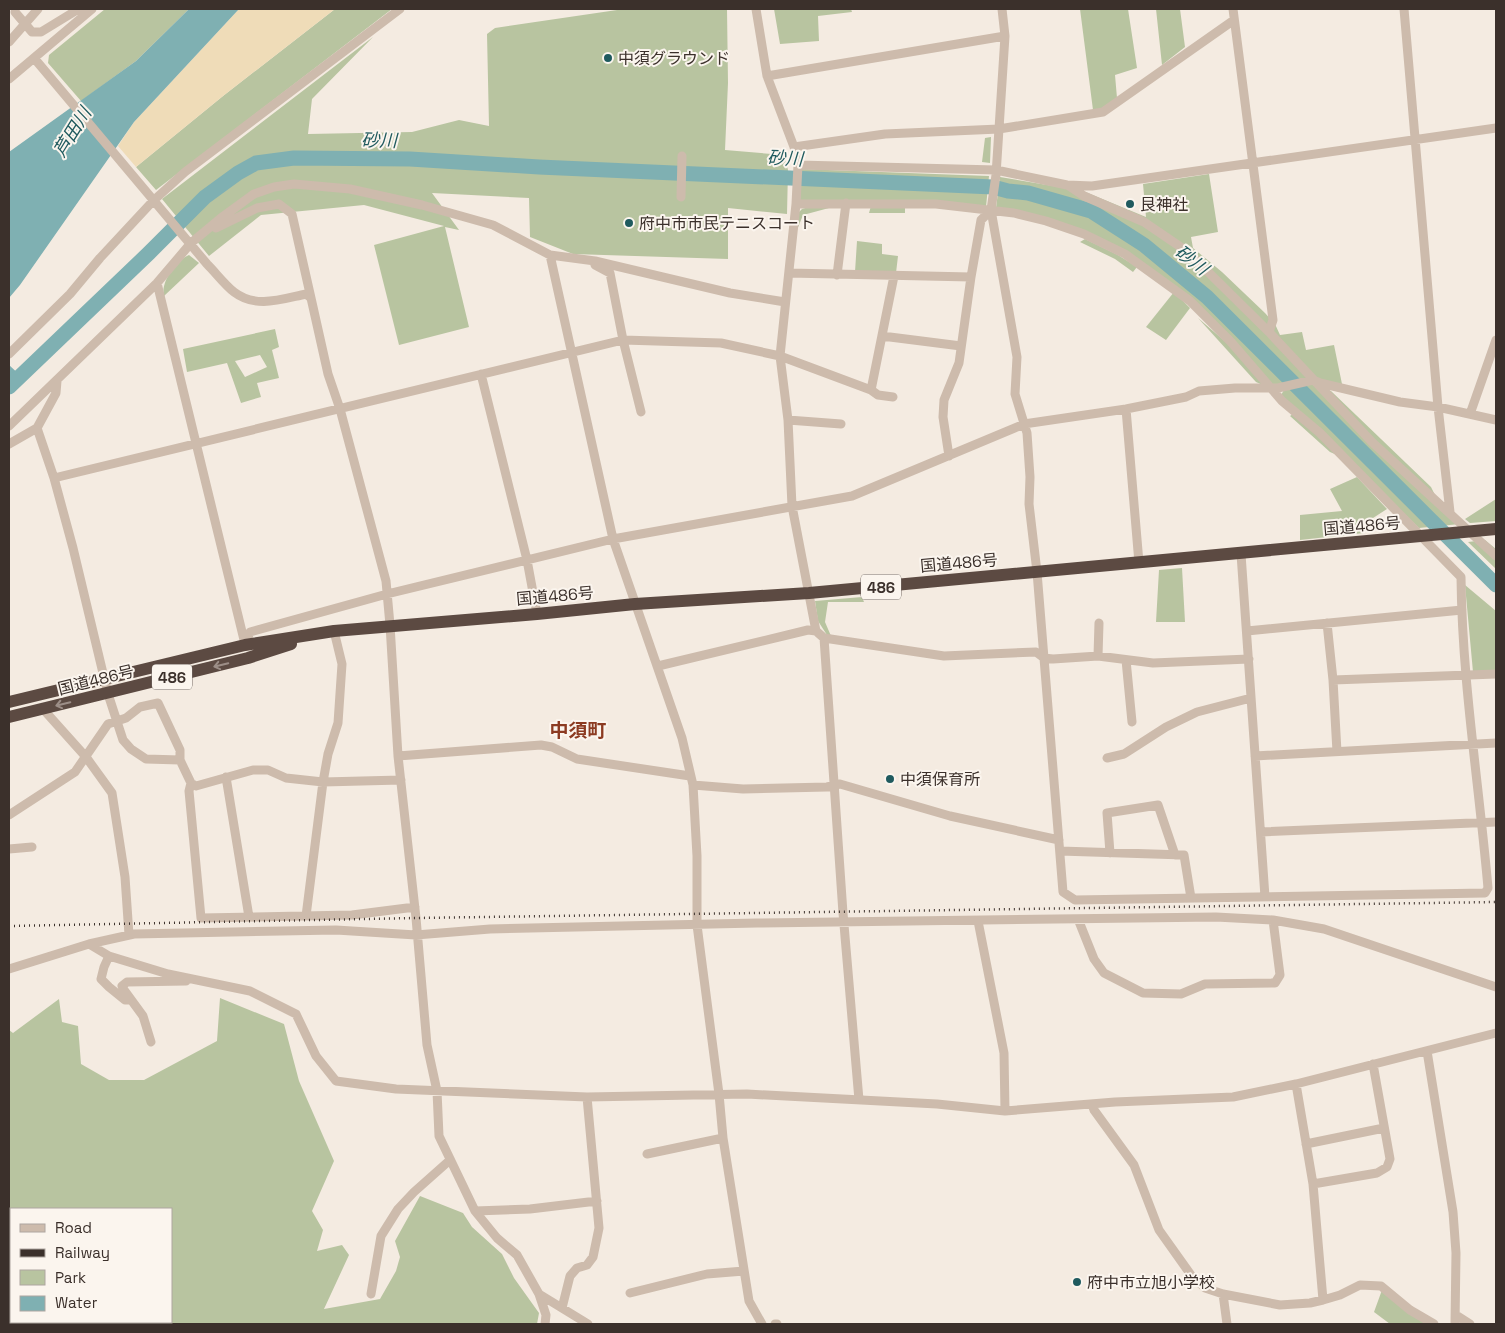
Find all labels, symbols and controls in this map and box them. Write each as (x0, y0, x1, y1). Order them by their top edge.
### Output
place label: 中須グラウンド (618, 48, 730, 69)
marker: 中須グラウンド (602, 52, 614, 64)
water label: 芦田川 (48, 101, 97, 161)
water label: 砂川 (361, 128, 399, 152)
water label: 砂川 (766, 146, 806, 171)
place label: 艮神社 (1140, 194, 1188, 215)
marker: 艮神社 (1124, 198, 1136, 210)
place label: 府中市市民テニスコート (639, 213, 815, 234)
marker: 府中市市民テニスコート (623, 217, 635, 229)
water label: 砂川 (1171, 240, 1215, 281)
street label: 国道486号 (1322, 512, 1402, 540)
street label: 国道486号 (919, 549, 999, 577)
road number: 486 (861, 574, 901, 600)
street label: 国道486号 (515, 582, 595, 610)
street label: 国道486号 (56, 660, 136, 700)
one-way arrow (213, 661, 229, 670)
road number: 486 (152, 664, 192, 690)
one-way arrow (56, 700, 72, 709)
district label: 中須町 (549, 718, 607, 743)
place label: 中須保育所 (900, 769, 980, 790)
marker: 中須保育所 (884, 773, 896, 785)
legend (10, 1208, 172, 1323)
text: Road (55, 1218, 92, 1237)
text: Railway (55, 1243, 110, 1262)
text: Park (55, 1268, 86, 1287)
place label: 府中市立旭小学校 (1087, 1272, 1215, 1293)
marker: 府中市立旭小学校 (1071, 1276, 1083, 1288)
text: Water (55, 1293, 98, 1312)

